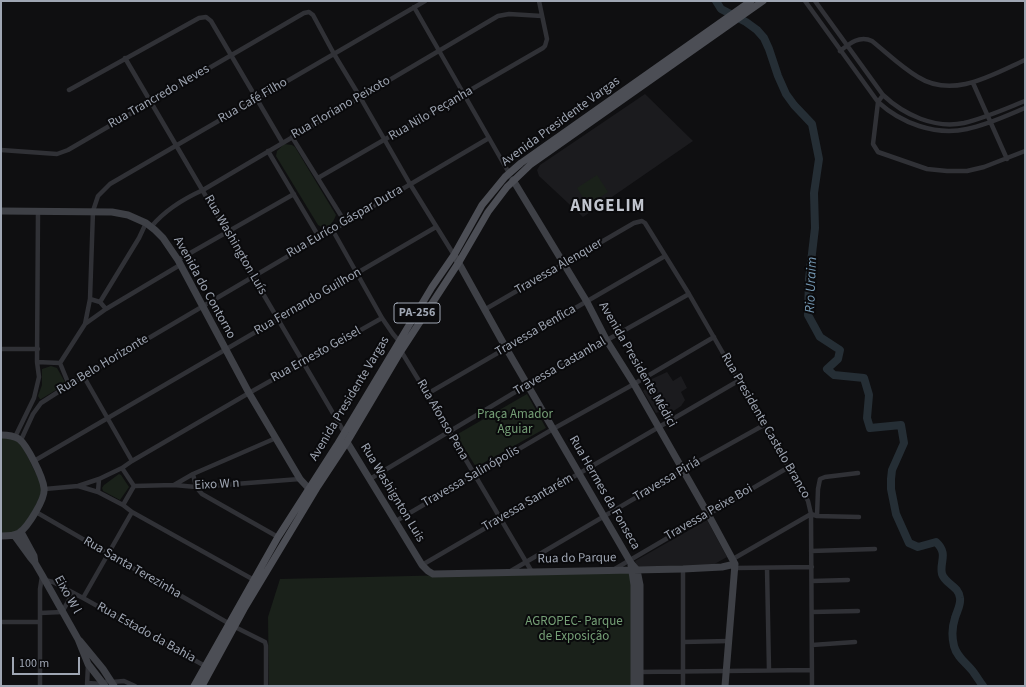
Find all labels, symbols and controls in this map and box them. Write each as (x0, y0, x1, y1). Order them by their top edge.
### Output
street label: Rua Trancredo Neves (106, 62, 212, 132)
street label: Rua Floriano Peixoto (289, 73, 393, 143)
street label: Avenida Presidente Vargas (499, 74, 623, 170)
street label: Rua Café Filho (216, 75, 290, 127)
street label: Rua Nilo Peçanha (386, 84, 476, 144)
street label: Rua Euríco Gáspar Dutra (284, 182, 406, 262)
street label: Rua Washington Luís (200, 192, 270, 298)
district label: ANGELIM (570, 197, 646, 217)
street label: Avenida do Contorno (169, 234, 239, 342)
street label: Travessa Alenquer (512, 236, 606, 298)
water label: Rio Uraim (803, 257, 821, 313)
street label: Rua Fernando Guilhon (252, 265, 364, 339)
street label: Avenida Presidente Médici (595, 299, 679, 431)
street label: Travessa Benfica (493, 302, 579, 360)
road number: PA-256 (394, 303, 440, 323)
street label: Rua Ernesto Geisel (268, 324, 364, 386)
street label: Rua Belo Horizonte (54, 332, 152, 398)
street label: Avenida Presidente Vargas (307, 334, 393, 464)
street label: Travessa Castanhal (511, 334, 609, 400)
street label: Rua Presidente Castelo Branco (717, 350, 813, 502)
street label: Rua Afonso Pena (413, 377, 471, 463)
park label: Praça Amador Aguiar (477, 407, 553, 438)
street label: Rua Hermes da Fonseca (565, 433, 643, 553)
street label: Rua Washignton Luis (356, 441, 428, 545)
street label: Travessa Salinópolis (419, 443, 523, 511)
street label: Travessa Piriá (631, 455, 703, 505)
street label: Travessa Santarém (480, 471, 576, 535)
street label: Eixo W n (194, 476, 240, 494)
street label: Travessa Peixe Boi (662, 482, 756, 544)
street label: Rua Santa Terezinha (80, 534, 184, 602)
street label: Rua do Parque (537, 551, 617, 567)
street label: Eixo W l (50, 573, 84, 617)
street label: Rua Estado da Bahia (94, 599, 198, 667)
park label: AGROPEC- Parque de Exposição (525, 614, 623, 645)
scale bar (14, 649, 82, 675)
text: 100 m (19, 655, 49, 672)

